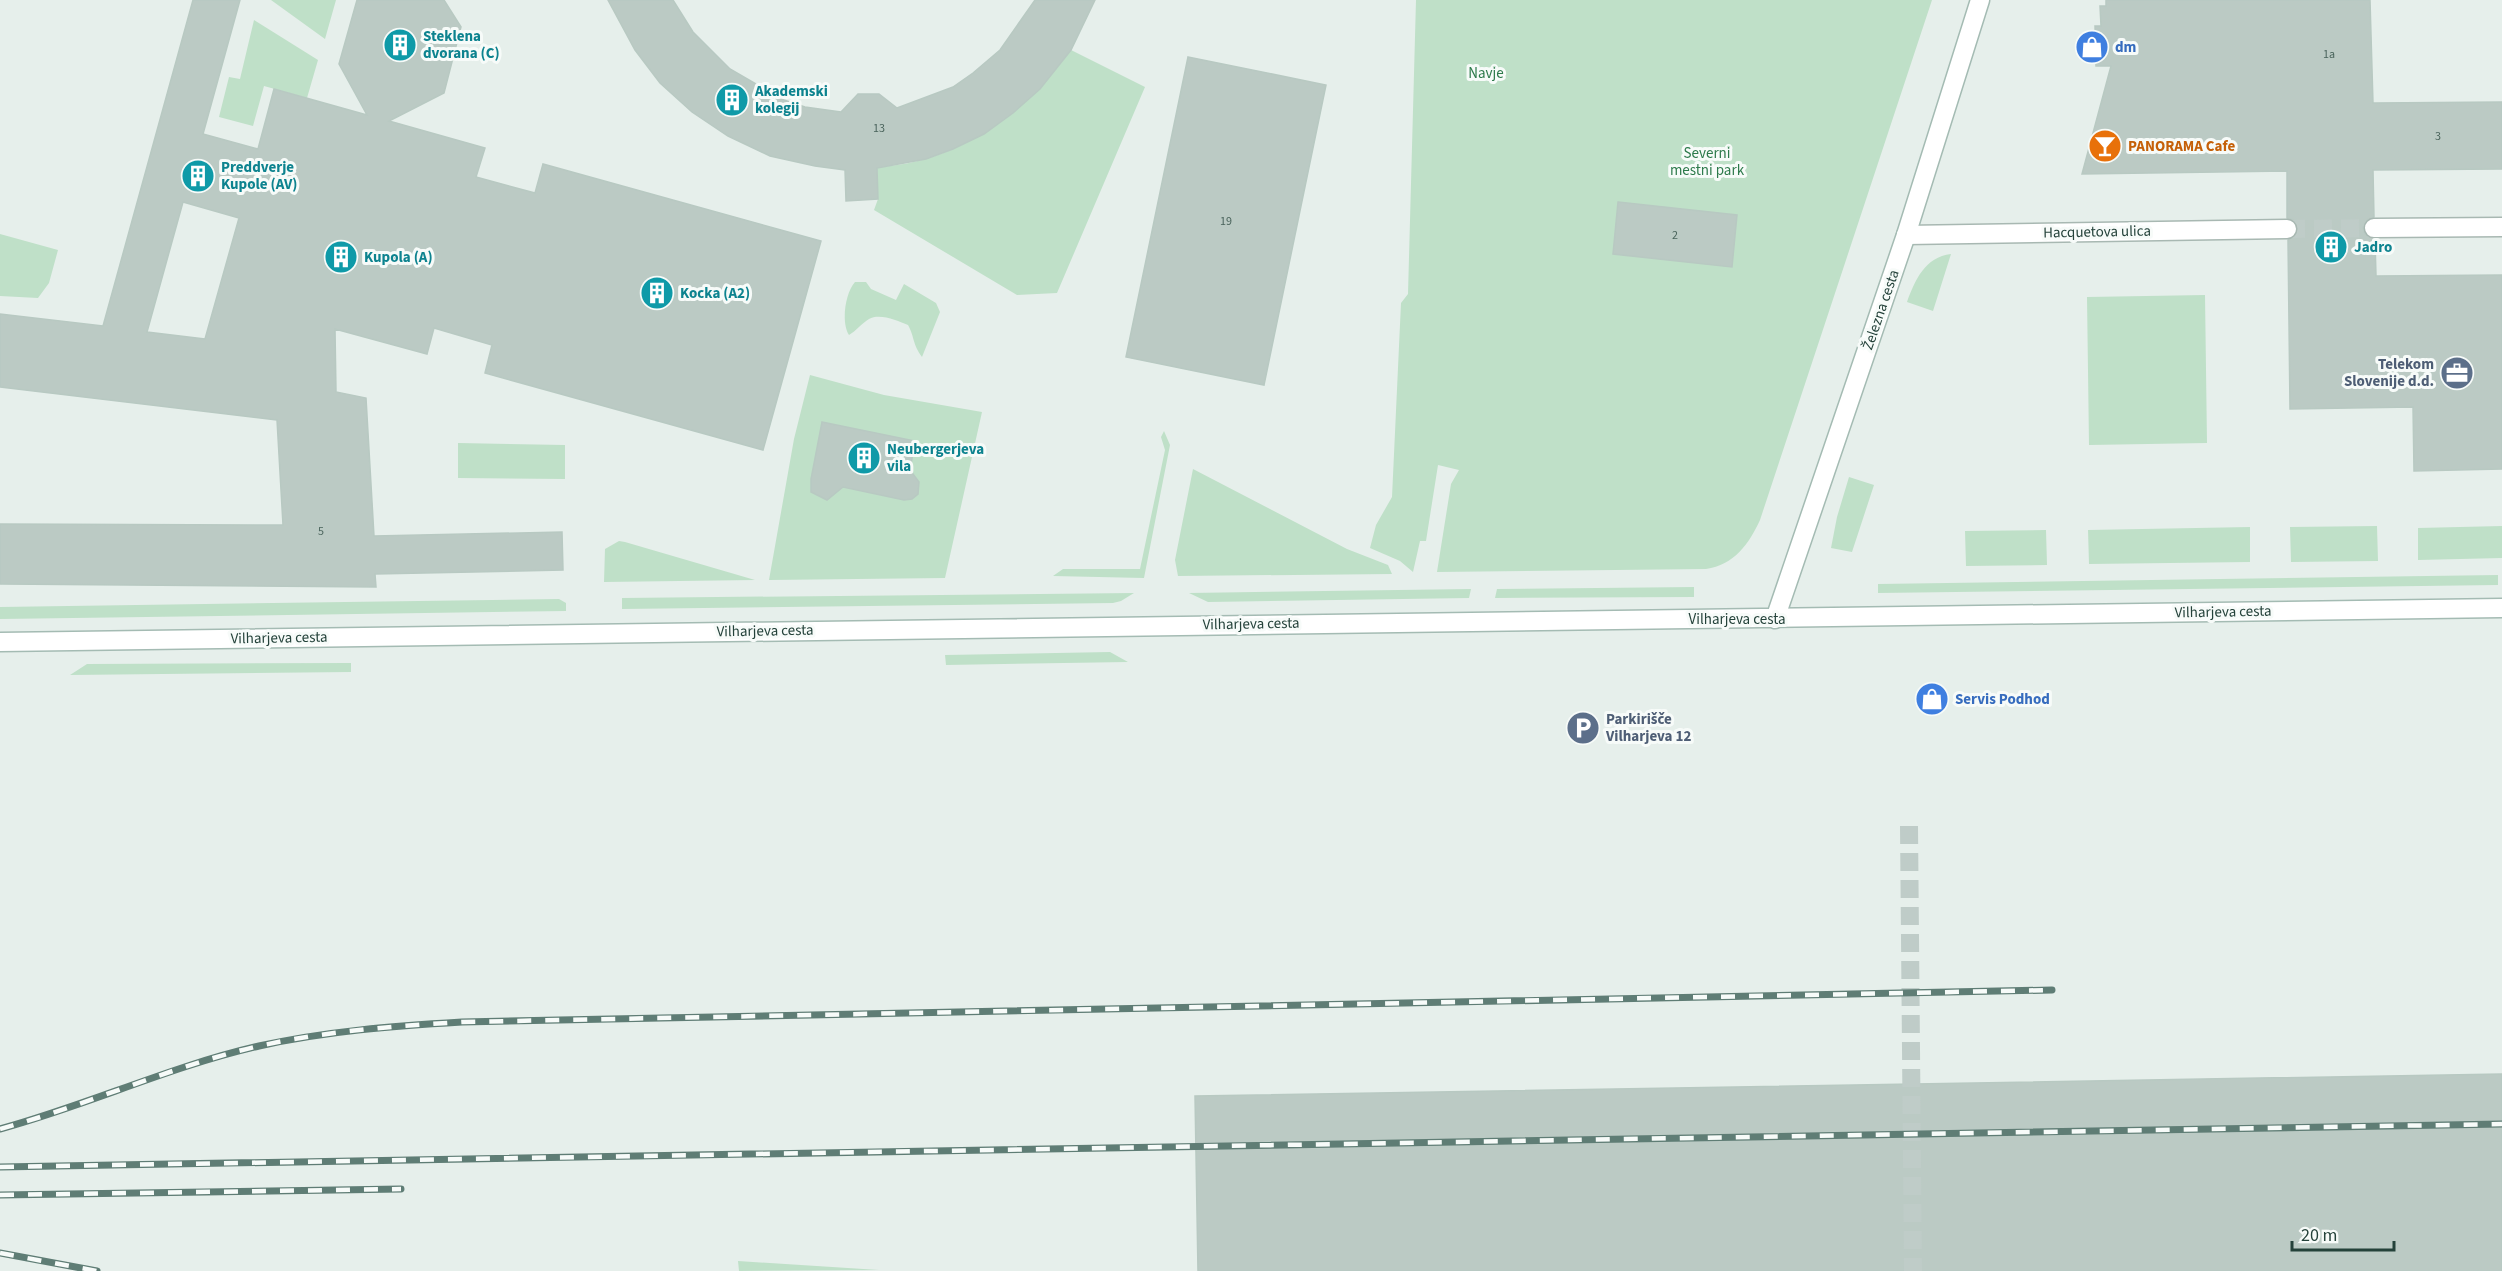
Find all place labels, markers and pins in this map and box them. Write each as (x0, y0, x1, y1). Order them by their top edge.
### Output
place label: Steklena dvorana (C) (423, 26, 500, 64)
building icon: Steklena dvorana (C) (382, 27, 418, 63)
shop icon: dm (2074, 29, 2110, 65)
place label: dm (2115, 37, 2136, 58)
place label: Akademski kolegij (754, 81, 828, 119)
building icon: Akademski kolegij (714, 82, 750, 118)
bar icon: PANORAMA Cafe (2087, 128, 2123, 164)
place label: PANORAMA Cafe (2128, 136, 2235, 157)
place label: Preddverje Kupole (AV) (221, 157, 298, 195)
building icon: Preddverje Kupole (AV) (180, 158, 216, 194)
building icon: Jadro (2313, 229, 2349, 265)
place label: Jadro (2354, 237, 2392, 258)
building icon: Kupola (A) (323, 239, 359, 275)
place label: Kupola (A) (364, 247, 433, 268)
building icon: Kocka (A2) (639, 275, 675, 311)
place label: Kocka (A2) (680, 283, 750, 304)
place label: Telekom Slovenije d.d. (2344, 354, 2434, 392)
office icon: Telekom Slovenije d.d. (2439, 355, 2475, 391)
place label: Neubergerjeva vila (887, 439, 984, 477)
building icon: Neubergerjeva vila (846, 440, 882, 476)
shop icon: Servis Podhod (1914, 681, 1950, 717)
place label: Servis Podhod (1955, 689, 2050, 710)
place label: Parkirišče Vilharjeva 12 (1605, 709, 1691, 747)
parking icon: Parkirišče Vilharjeva 12 (1565, 710, 1601, 746)

